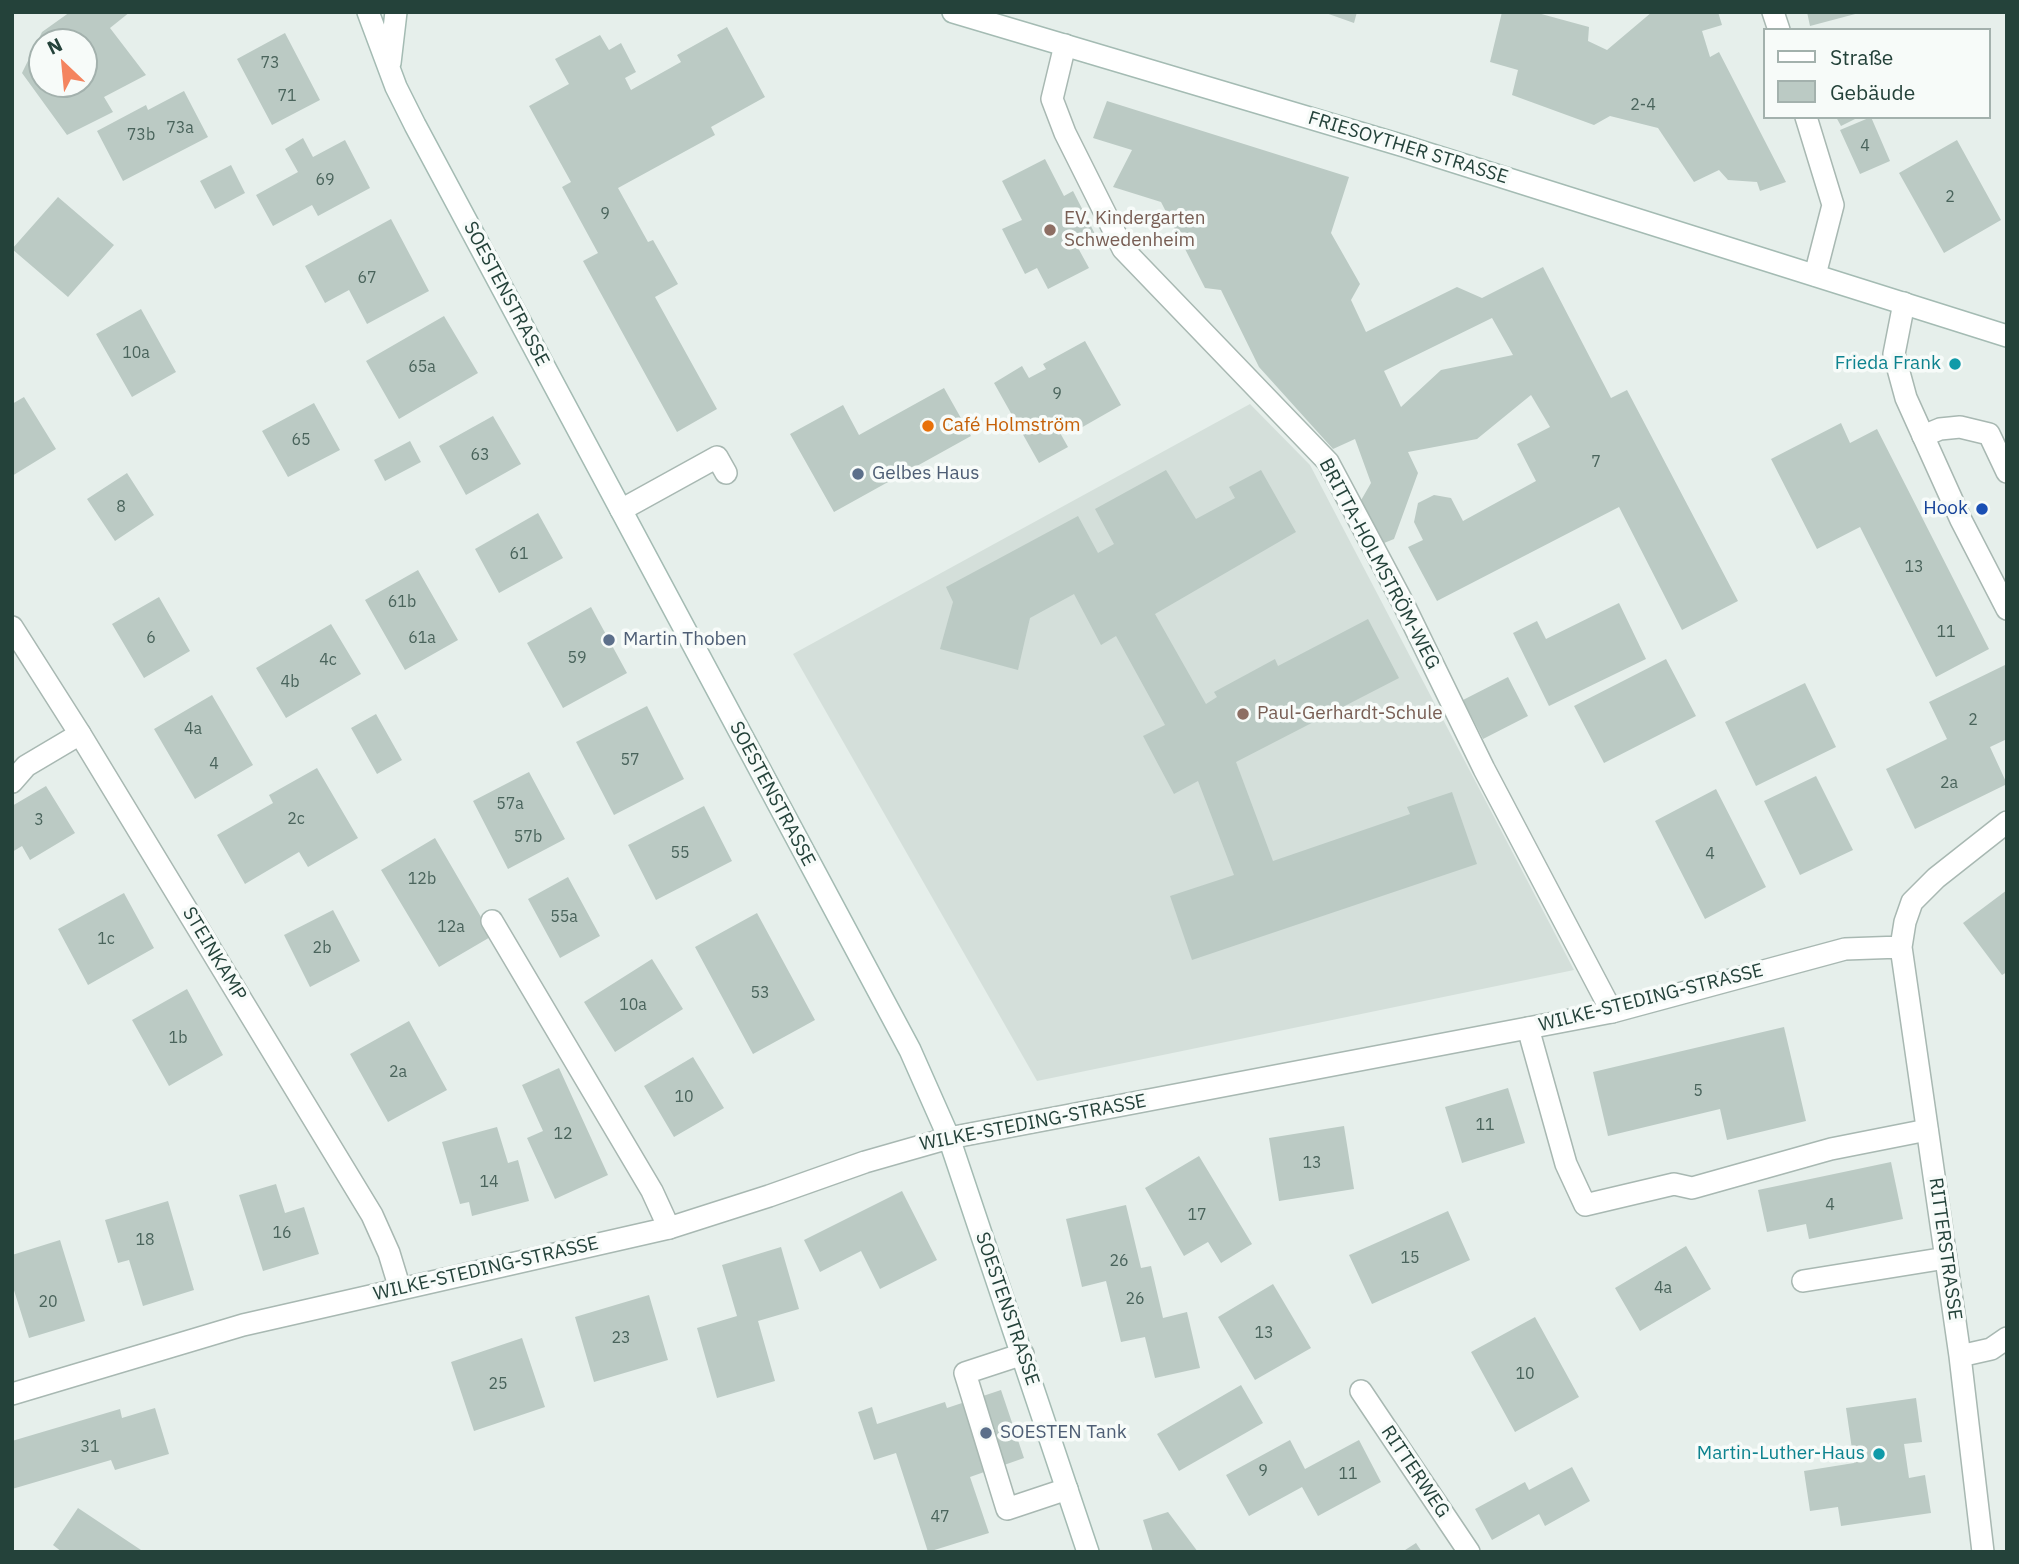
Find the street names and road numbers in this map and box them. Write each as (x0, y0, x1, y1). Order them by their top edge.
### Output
street label: FRIESOYTHER STRASSE (1305, 107, 1511, 189)
street label: SOESTENSTRASSE (458, 218, 554, 370)
street label: BRITTA-HOLMSTRÖM-WEG (1314, 455, 1444, 673)
street label: SOESTENSTRASSE (724, 718, 820, 870)
street label: STEINKAMP (177, 903, 251, 1005)
street label: WILKE-STEDING-STRASSE (1536, 959, 1766, 1037)
street label: WILKE-STEDING-STRASSE (918, 1090, 1148, 1156)
street label: RITTERSTRASSE (1924, 1176, 1966, 1322)
street label: SOESTENSTRASSE (970, 1229, 1044, 1389)
street label: WILKE-STEDING-STRASSE (371, 1232, 601, 1306)
street label: RITTERWEG (1376, 1422, 1454, 1522)

